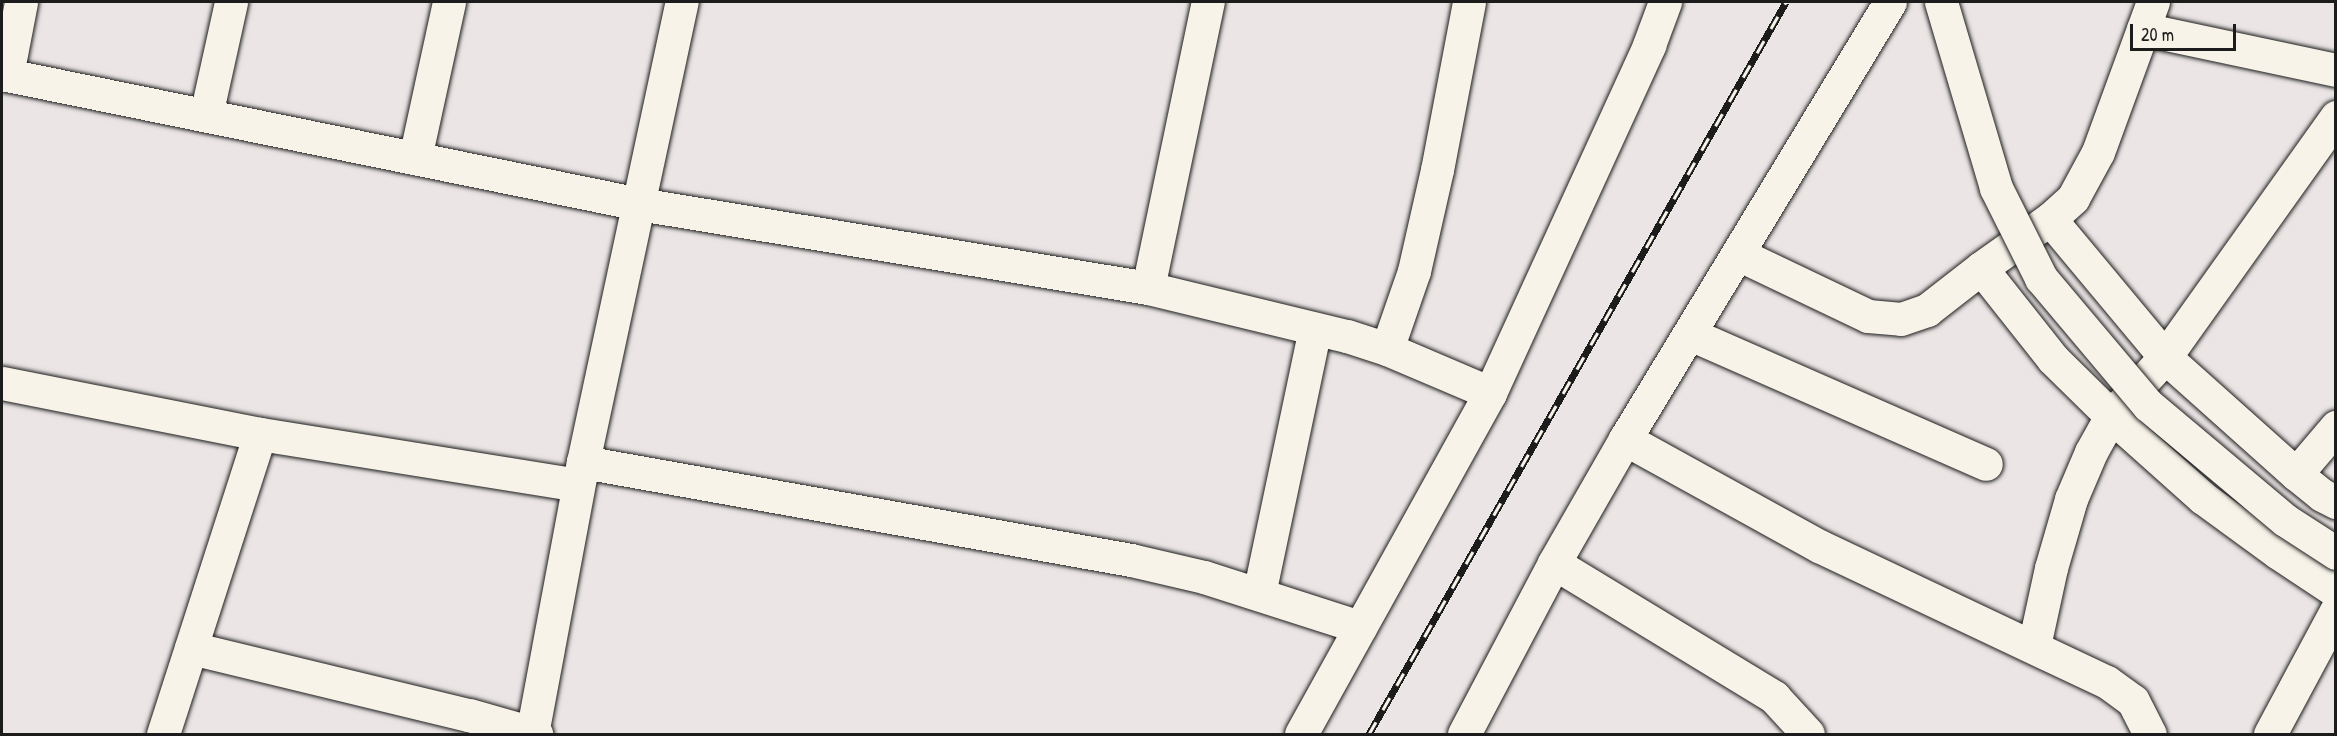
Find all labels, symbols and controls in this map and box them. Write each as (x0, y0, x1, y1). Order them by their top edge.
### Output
scale bar (2133, 12, 2240, 50)
text: 20 m (2141, 22, 2174, 47)

